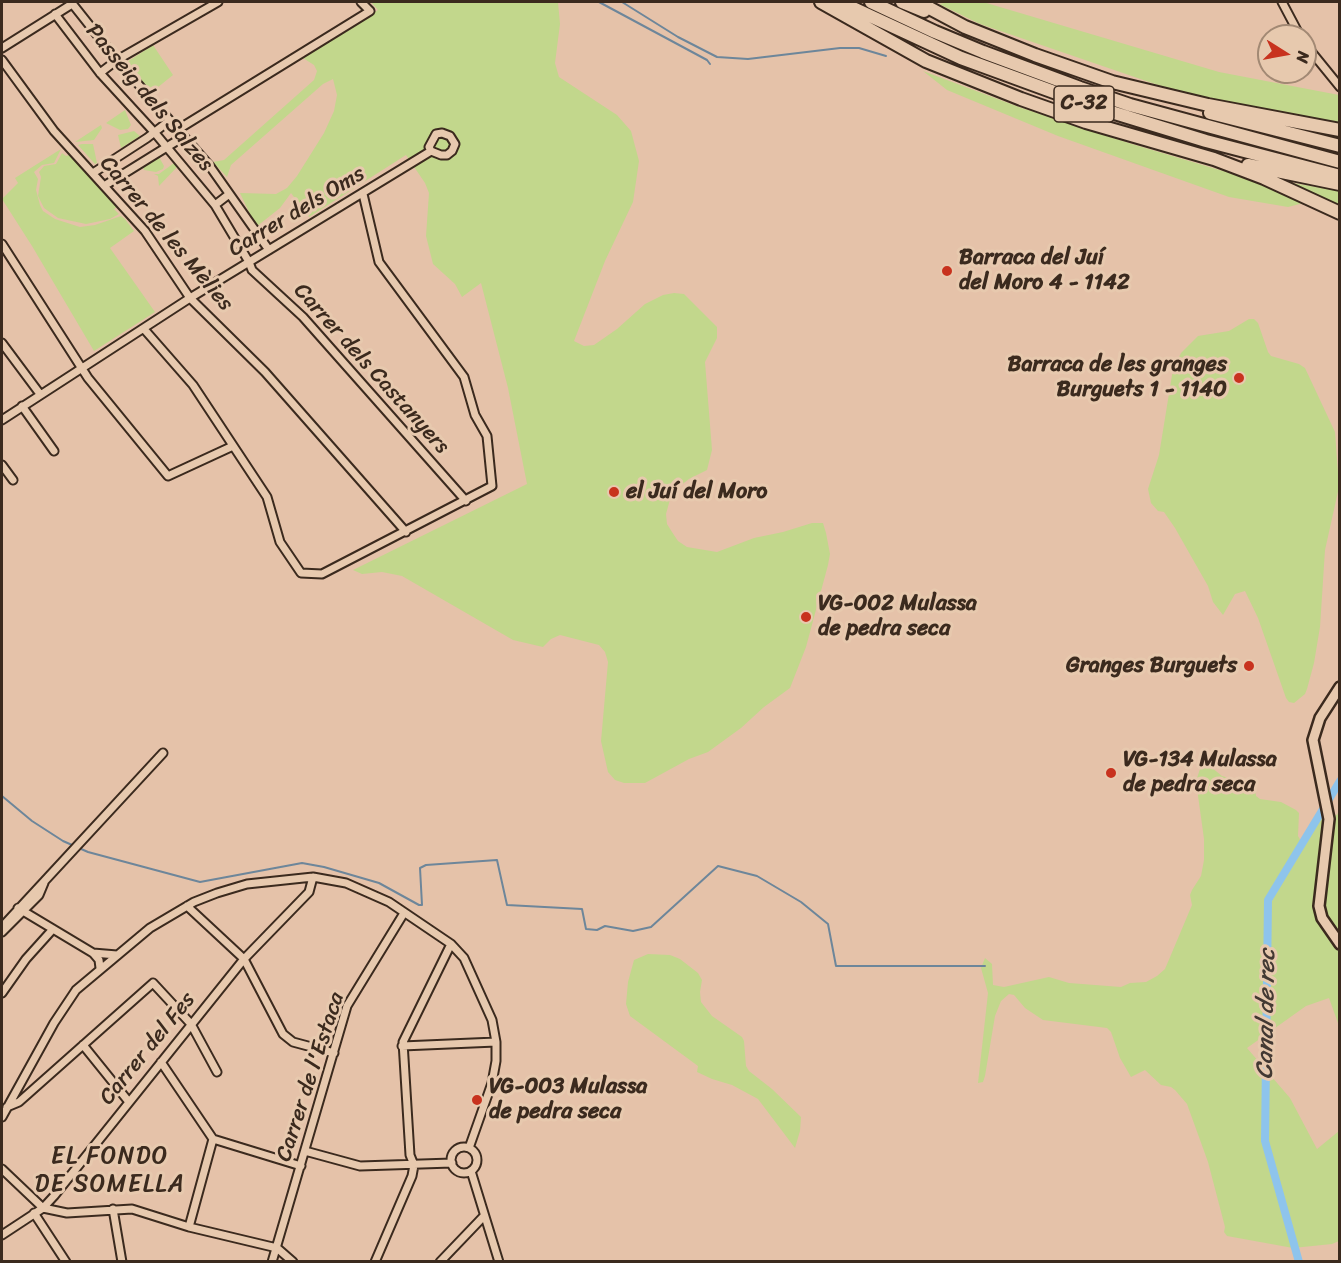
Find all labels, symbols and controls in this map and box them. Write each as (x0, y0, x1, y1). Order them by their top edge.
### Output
street label: Passeig dels Salzes (80, 19, 218, 177)
north arrow (1257, 24, 1317, 84)
text: N (1288, 49, 1318, 65)
road number: C-32 (1054, 86, 1114, 122)
street label: Carrer de les Mèlies (94, 151, 238, 317)
street label: Carrer dels Oms (224, 161, 370, 263)
place label: Barraca del Juí del Moro 4 - 1142 (959, 245, 1130, 296)
marker: Barraca del Juí del Moro 4 - 1142 (940, 264, 954, 278)
street label: Carrer dels Castanyers (287, 278, 455, 460)
place label: Barraca de les granges Burguets 1 - 1140 (1008, 352, 1227, 404)
marker: Barraca de les granges Burguets 1 - 1140 (1232, 371, 1246, 385)
place label: el Juí del Moro (626, 479, 767, 505)
marker: el Juí del Moro (607, 485, 621, 499)
place label: VG-002 Mulassa de pedra seca (818, 591, 977, 642)
marker: VG-002 Mulassa de pedra seca (799, 610, 813, 624)
place label: Granges Burguets (1066, 653, 1237, 679)
marker: Granges Burguets (1242, 659, 1256, 673)
place label: VG-134 Mulassa de pedra seca (1123, 747, 1277, 798)
marker: VG-134 Mulassa de pedra seca (1104, 766, 1118, 780)
water label: Canal de rec (1251, 949, 1283, 1079)
street label: Carrer del Fes (95, 987, 201, 1111)
street label: Carrer de l'Estaca (271, 989, 351, 1165)
place label: VG-003 Mulassa de pedra seca (489, 1074, 647, 1126)
marker: VG-003 Mulassa de pedra seca (470, 1093, 484, 1107)
district label: EL FONDO DE SOMELLA (34, 1143, 186, 1199)

